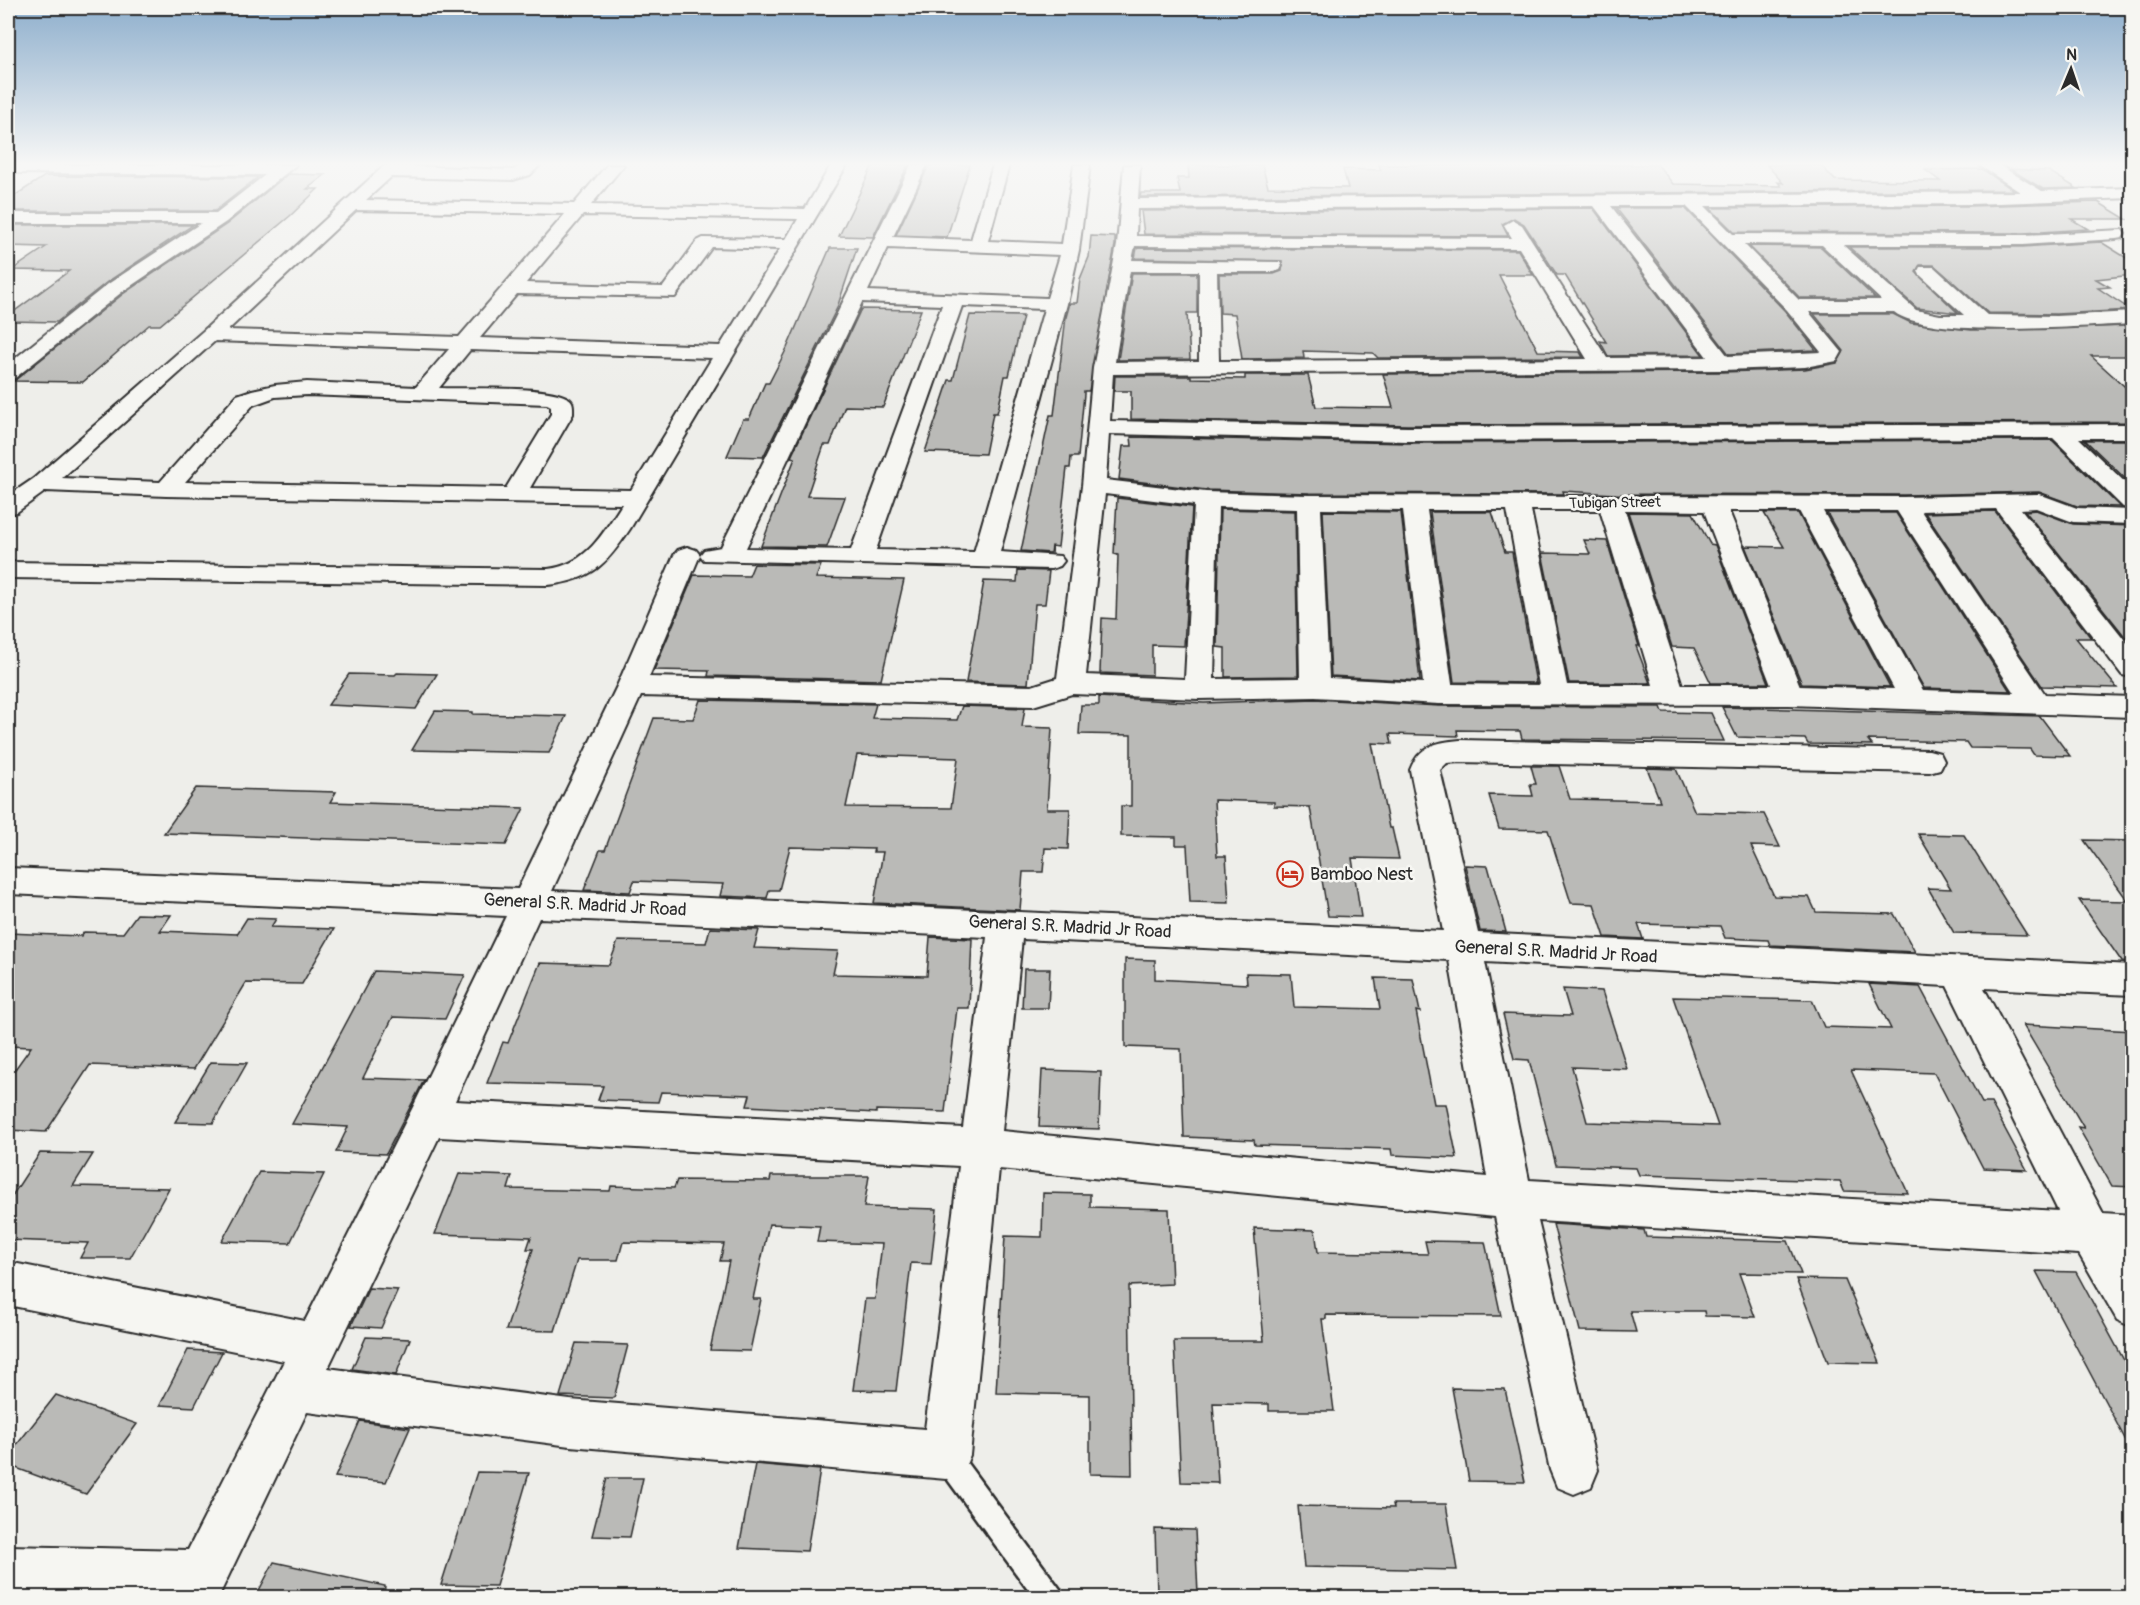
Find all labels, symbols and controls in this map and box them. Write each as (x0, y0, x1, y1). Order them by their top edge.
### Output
north arrow (2041, 39, 2101, 99)
text: N (2066, 45, 2077, 65)
street label: Tubigan Street (1569, 493, 1662, 513)
hotel icon: Bamboo Nest (1275, 859, 1305, 889)
place label: Bamboo Nest (1310, 863, 1414, 886)
street label: General S.R. Madrid Jr Road (483, 888, 687, 922)
street label: General S.R. Madrid Jr Road (968, 910, 1172, 944)
street label: General S.R. Madrid Jr Road (1454, 935, 1658, 969)

